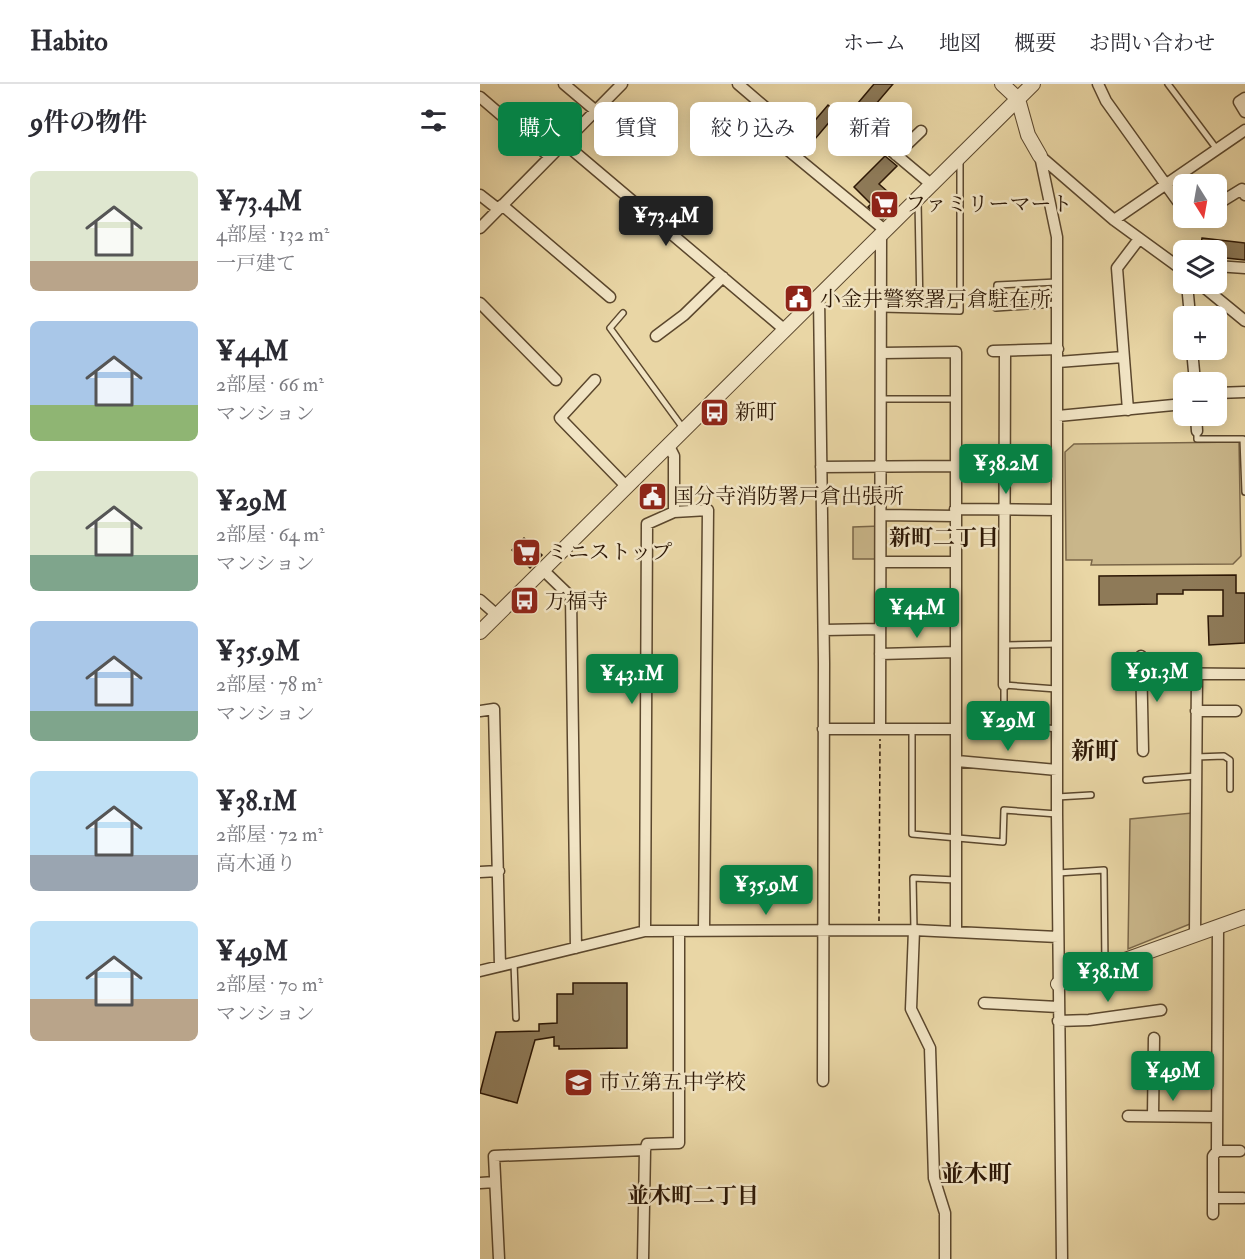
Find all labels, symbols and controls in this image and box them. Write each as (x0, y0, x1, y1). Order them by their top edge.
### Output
text: Habito (30, 24, 108, 59)
text: ホーム (843, 30, 906, 57)
text: 地図 (939, 30, 981, 57)
text: 概要 (1014, 30, 1056, 57)
text: お問い合わせ (1089, 30, 1215, 57)
chip: 購入 (498, 102, 582, 156)
chip: 賃貸 (594, 102, 678, 156)
chip: 絞り込み (690, 102, 816, 156)
chip: 新着 (828, 102, 912, 156)
icon: filters (417, 104, 450, 137)
text: 9件の物件 (30, 107, 147, 139)
north arrow (1173, 174, 1227, 228)
map controls (1173, 174, 1227, 426)
text: ¥73.4M (216, 186, 302, 218)
supermarket icon: ファミリーマート (868, 188, 900, 220)
place label: ファミリーマート (905, 191, 1073, 218)
icon: home (78, 195, 150, 267)
pin: ¥73.4M (617, 196, 715, 247)
text: ¥73.4M (633, 203, 699, 228)
text: 4部屋 · 132 m² (216, 222, 329, 247)
button: layers (1173, 240, 1227, 294)
text: 一戸建て (216, 251, 296, 276)
public building icon: 小金井警察署戸倉駐在所 (783, 283, 815, 315)
place label: 小金井警察署戸倉駐在所 (820, 286, 1051, 313)
button: + (1173, 306, 1227, 360)
text: ¥44M (216, 336, 289, 368)
icon: home (78, 345, 150, 417)
text: 2部屋 · 66 m² (216, 372, 324, 397)
button: − (1173, 372, 1227, 426)
bus stop icon: 新町 (698, 396, 730, 428)
place label: 新町 (735, 399, 777, 426)
text: マンション (216, 401, 315, 426)
pin: ¥38.2M (957, 444, 1055, 495)
text: ¥38.2M (973, 451, 1039, 476)
public building icon: 国分寺消防署戸倉出張所 (636, 480, 668, 512)
place label: 国分寺消防署戸倉出張所 (673, 483, 904, 510)
text: ¥29M (216, 486, 287, 518)
icon: home (78, 495, 150, 567)
text: 2部屋 · 64 m² (216, 522, 325, 547)
district label: 新町二丁目 (889, 524, 999, 552)
supermarket icon: ミニストップ (510, 536, 542, 568)
place label: ミニストップ (547, 539, 672, 566)
text: マンション (216, 551, 315, 576)
bus stop icon: 万福寺 (508, 585, 540, 617)
place label: 万福寺 (545, 588, 608, 615)
pin: ¥44M (881, 588, 953, 639)
text: ¥44M (889, 595, 945, 620)
text: ¥35.9M (216, 636, 300, 668)
icon: home (78, 645, 150, 717)
pin: ¥91.3M (1108, 652, 1206, 703)
pin: ¥43.1M (583, 654, 681, 705)
text: ¥91.3M (1125, 659, 1189, 684)
text: ¥43.1M (600, 661, 664, 686)
text: 2部屋 · 78 m² (216, 672, 322, 697)
text: マンション (216, 701, 315, 726)
pin: ¥29M (972, 701, 1044, 752)
text: ¥29M (981, 708, 1035, 733)
district label: 新町 (1071, 736, 1119, 767)
text: ¥38.1M (216, 786, 297, 818)
icon: home (78, 795, 150, 867)
text: 2部屋 · 72 m² (216, 822, 323, 847)
text: 高木通り (216, 851, 296, 876)
pin: ¥35.9M (717, 865, 815, 916)
text: ¥35.9M (734, 872, 798, 897)
text: ¥49M (216, 936, 288, 968)
icon: home (78, 945, 150, 1017)
pin: ¥38.1M (1059, 952, 1157, 1003)
text: ¥38.1M (1077, 959, 1139, 984)
text: 2部屋 · 70 m² (216, 972, 323, 997)
text: マンション (216, 1001, 315, 1026)
pin: ¥49M (1137, 1051, 1209, 1102)
text: ¥49M (1145, 1058, 1201, 1083)
school or university icon: 市立第五中学校 (562, 1066, 594, 1098)
place label: 市立第五中学校 (599, 1069, 746, 1096)
district label: 並木町 (940, 1159, 1012, 1190)
district label: 並木町二丁目 (627, 1182, 759, 1210)

